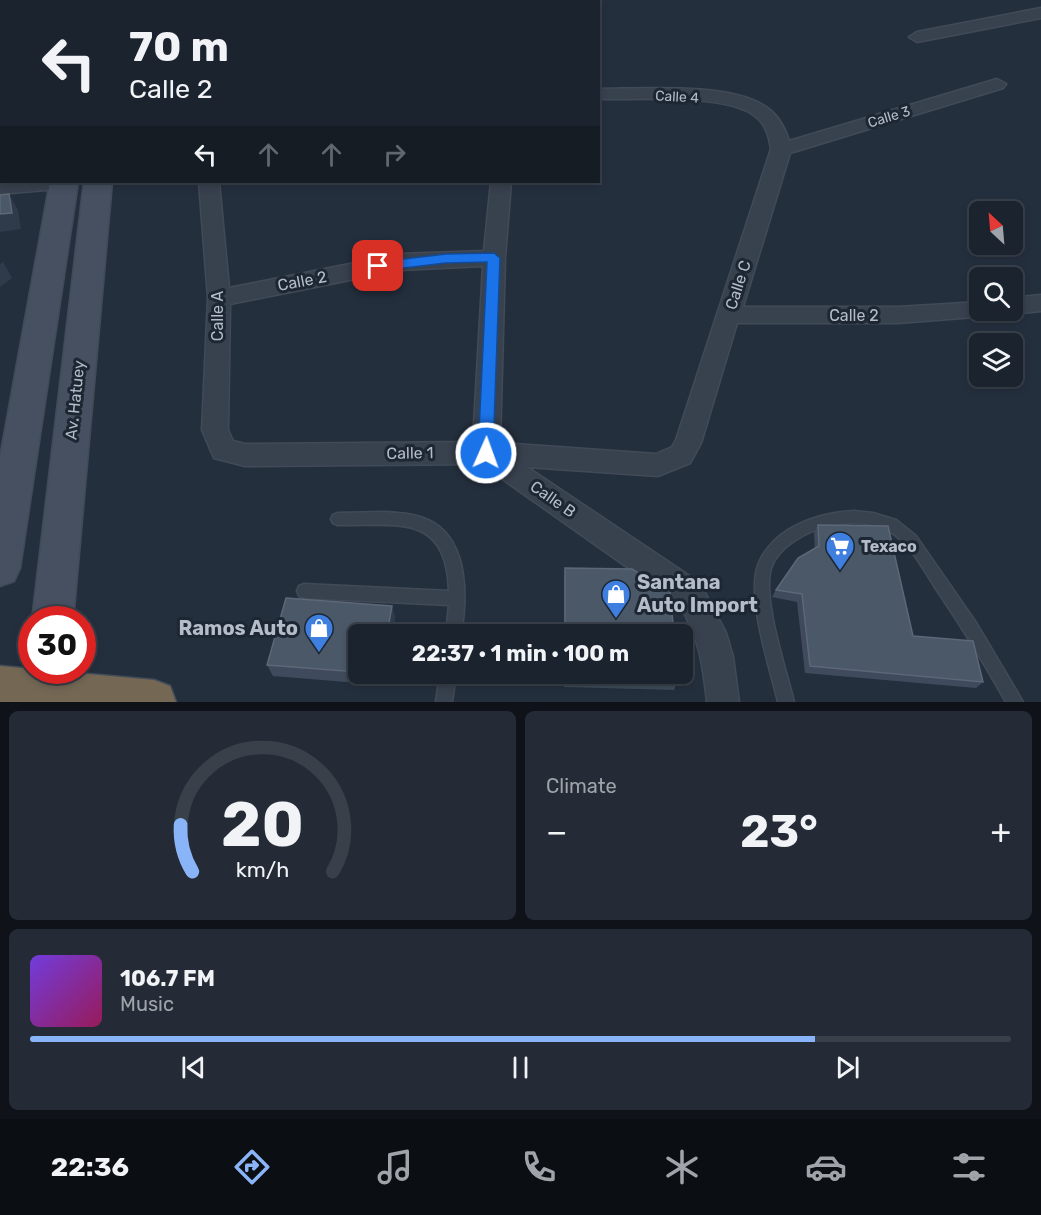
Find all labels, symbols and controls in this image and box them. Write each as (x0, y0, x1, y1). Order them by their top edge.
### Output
text: 70 m (129, 22, 229, 72)
icon: left (30, 24, 108, 102)
text: Calle 2 (129, 73, 213, 105)
street label: Calle 4 (655, 87, 700, 107)
street label: Calle 3 (866, 103, 912, 131)
icon: left (189, 138, 222, 171)
icon: ahead (252, 138, 285, 171)
icon: ahead (315, 138, 348, 171)
icon: right (378, 138, 411, 171)
north arrow (969, 201, 1023, 255)
map controls (969, 201, 1023, 387)
pin (352, 240, 403, 291)
icon: arrive (361, 249, 394, 282)
street label: Calle C (721, 258, 755, 312)
street label: Calle 2 (276, 267, 328, 295)
button: search (969, 267, 1023, 321)
street label: Calle A (208, 291, 227, 341)
street label: Calle 2 (829, 306, 879, 325)
button: layers (969, 333, 1023, 387)
street label: Av. Hatuey (61, 359, 89, 441)
position arrow (454, 421, 518, 485)
street label: Calle 1 (386, 443, 434, 463)
street label: Calle B (527, 477, 579, 521)
supermarket icon: Texaco (824, 530, 856, 572)
place label: Texaco (861, 537, 917, 556)
place label: Santana Auto Import (637, 570, 758, 617)
shop icon: Santana Auto Import (600, 578, 632, 620)
speed limit sign: 30 (18, 606, 96, 684)
shop icon: Ramos Auto (303, 612, 335, 654)
place label: Ramos Auto (178, 616, 298, 640)
text: 22:37 · 1 min · 100 m (412, 640, 629, 667)
text: Climate (546, 774, 617, 798)
text: 20 (221, 788, 304, 862)
text: 23° (740, 805, 818, 858)
text: − (546, 812, 567, 851)
text: + (990, 812, 1011, 851)
text: km/h (236, 858, 289, 883)
text: 106.7 FM (120, 965, 215, 992)
text: Music (120, 992, 174, 1016)
icon: previous (177, 1051, 210, 1084)
icon: pause (504, 1051, 537, 1084)
icon: next (831, 1051, 864, 1084)
icon: directions (231, 1146, 273, 1188)
icon: music (374, 1146, 416, 1188)
icon: phone (518, 1146, 560, 1188)
icon: climate (661, 1146, 703, 1188)
icon: car (805, 1146, 847, 1188)
icon: filters (948, 1146, 990, 1188)
text: 22:36 (51, 1151, 129, 1183)

